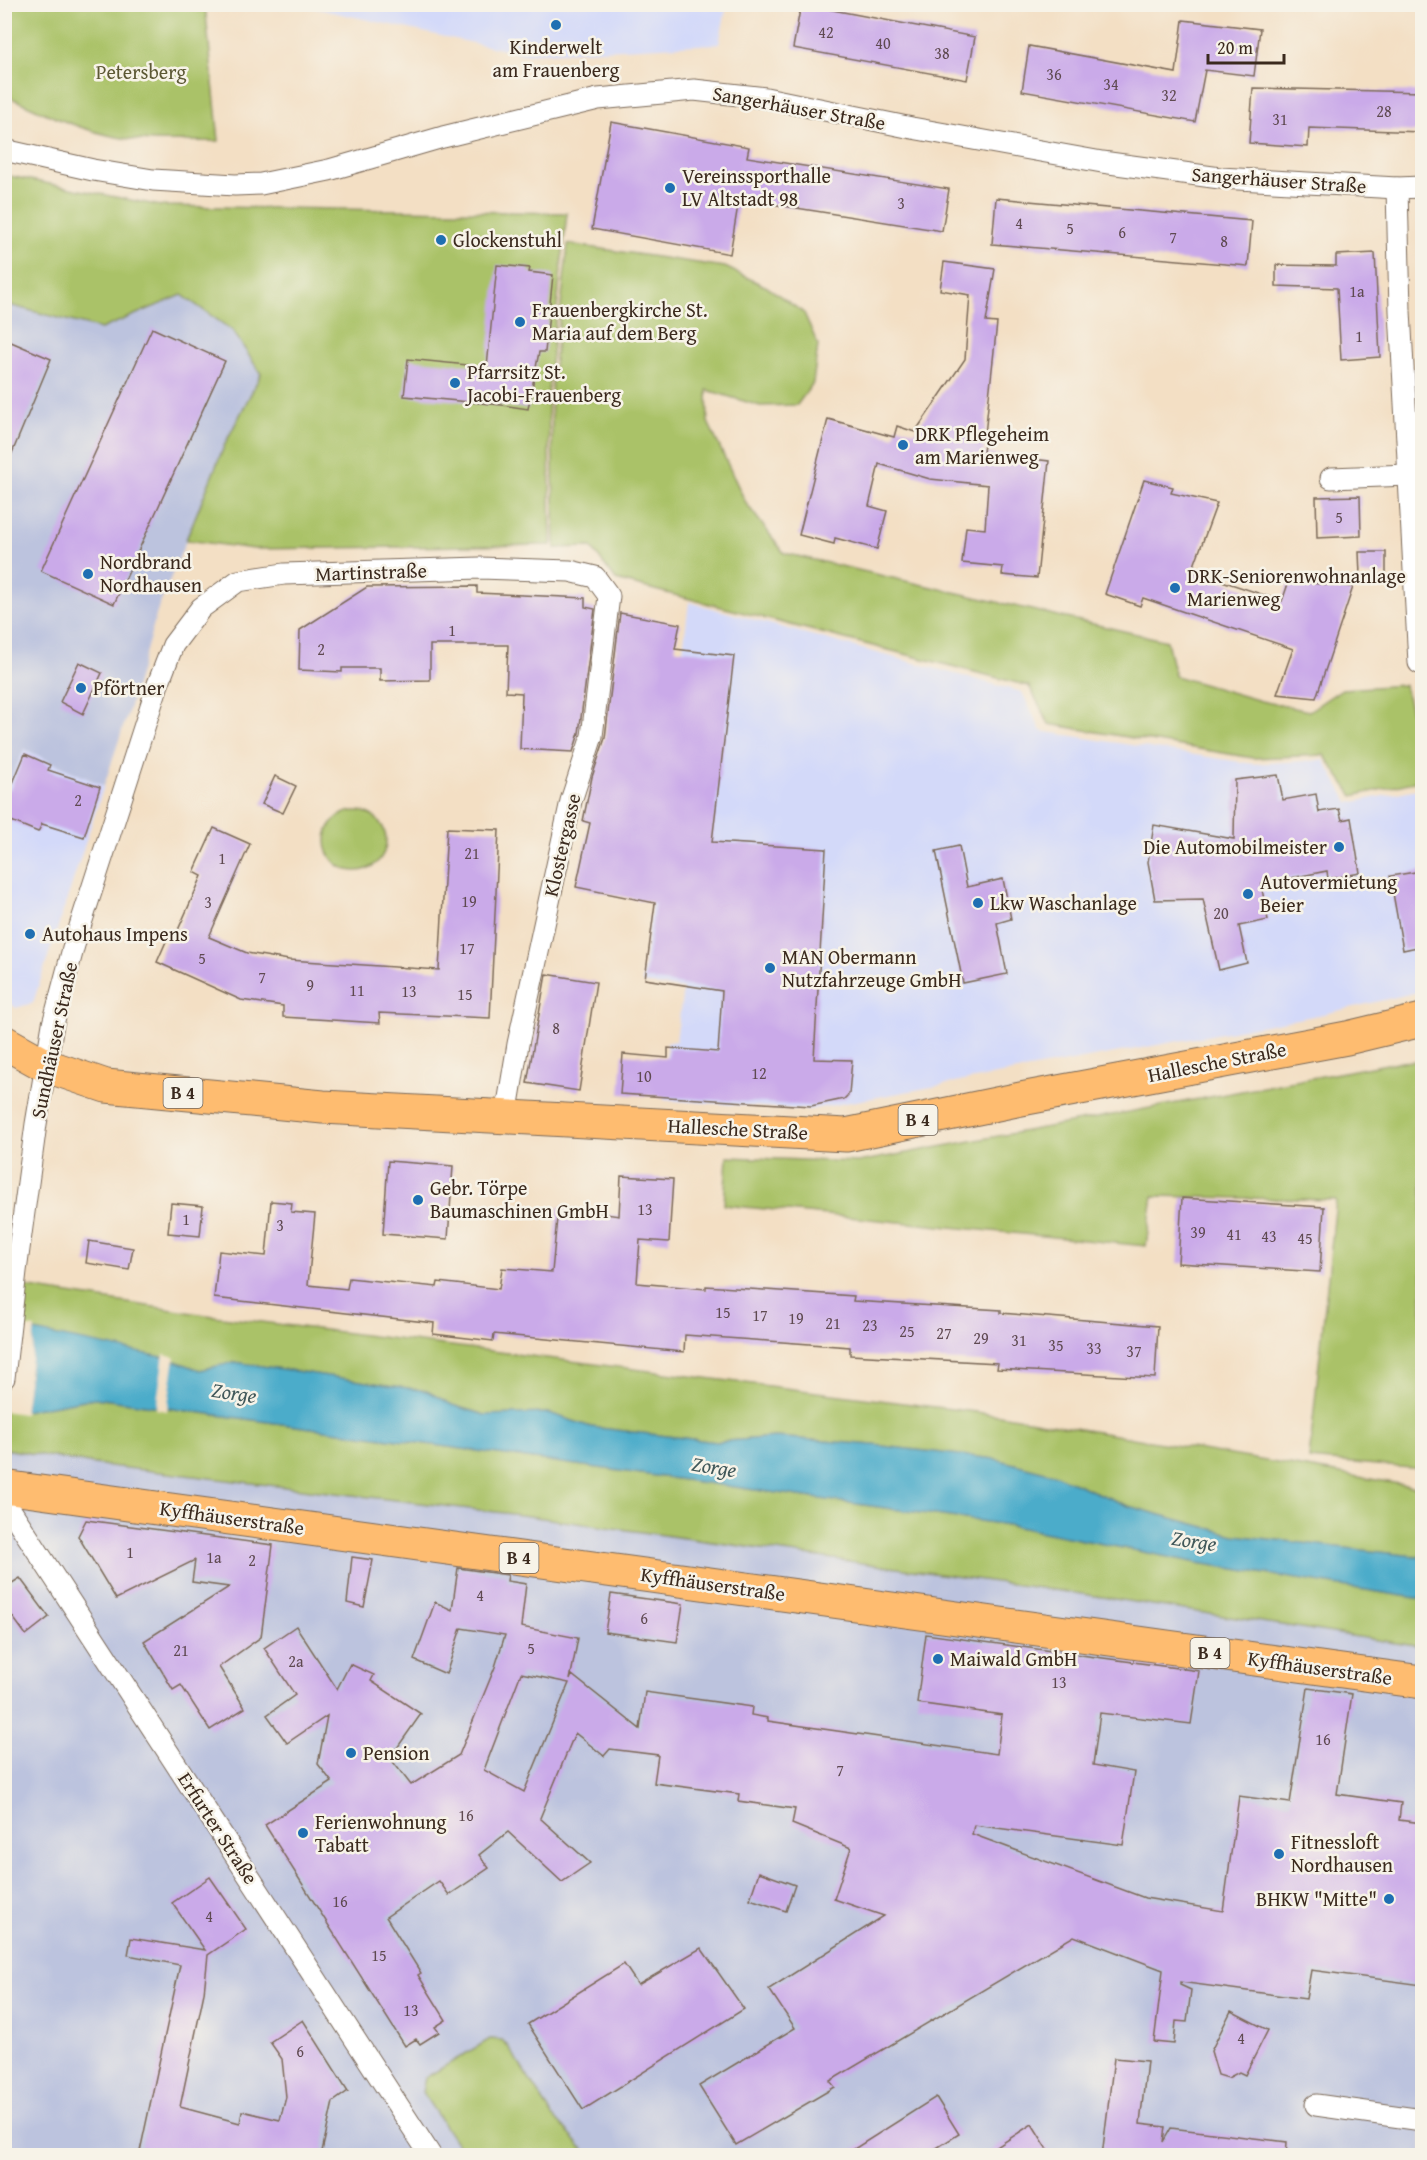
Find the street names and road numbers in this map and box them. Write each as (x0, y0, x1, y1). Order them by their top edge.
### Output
street label: Sangerhäuser Straße (710, 78, 888, 137)
street label: Sangerhäuser Straße (1191, 159, 1367, 200)
street label: Martinstraße (315, 555, 427, 588)
street label: Klostergasse (536, 790, 587, 899)
street label: Sundhäuser Straße (23, 959, 84, 1121)
street label: Hallesche Straße (1145, 1034, 1289, 1089)
road number: B 4 (164, 1078, 202, 1108)
road number: B 4 (898, 1105, 938, 1135)
street label: Hallesche Straße (667, 1110, 809, 1147)
street label: Kyffhäuserstraße (158, 1493, 306, 1542)
road number: B 4 (500, 1543, 538, 1573)
street label: Kyffhäuserstraße (639, 1559, 787, 1608)
road number: B 4 (1190, 1638, 1230, 1668)
street label: Kyffhäuserstraße (1246, 1643, 1394, 1692)
street label: Erfurter Straße (171, 1766, 266, 1889)

